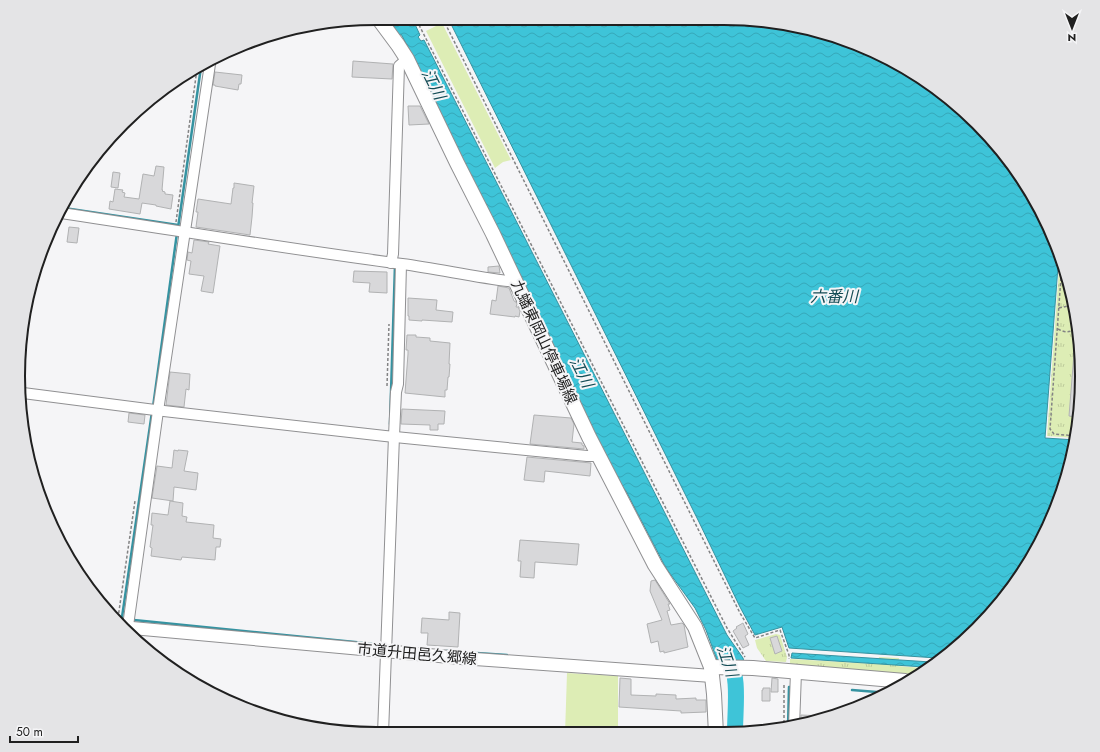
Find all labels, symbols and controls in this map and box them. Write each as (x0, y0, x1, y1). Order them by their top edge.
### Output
north arrow (1052, 8, 1092, 48)
text: N (1068, 30, 1076, 46)
water label: 江川 (416, 65, 452, 105)
street label: 九蟠東岡山停車場線 (506, 276, 582, 408)
water label: 六番川 (810, 285, 860, 308)
water label: 江川 (564, 353, 600, 393)
street label: 市道升田邑久郷線 (356, 638, 478, 670)
water label: 江川 (711, 642, 744, 682)
scale bar (10, 718, 78, 744)
text: 50 m (16, 723, 43, 741)

